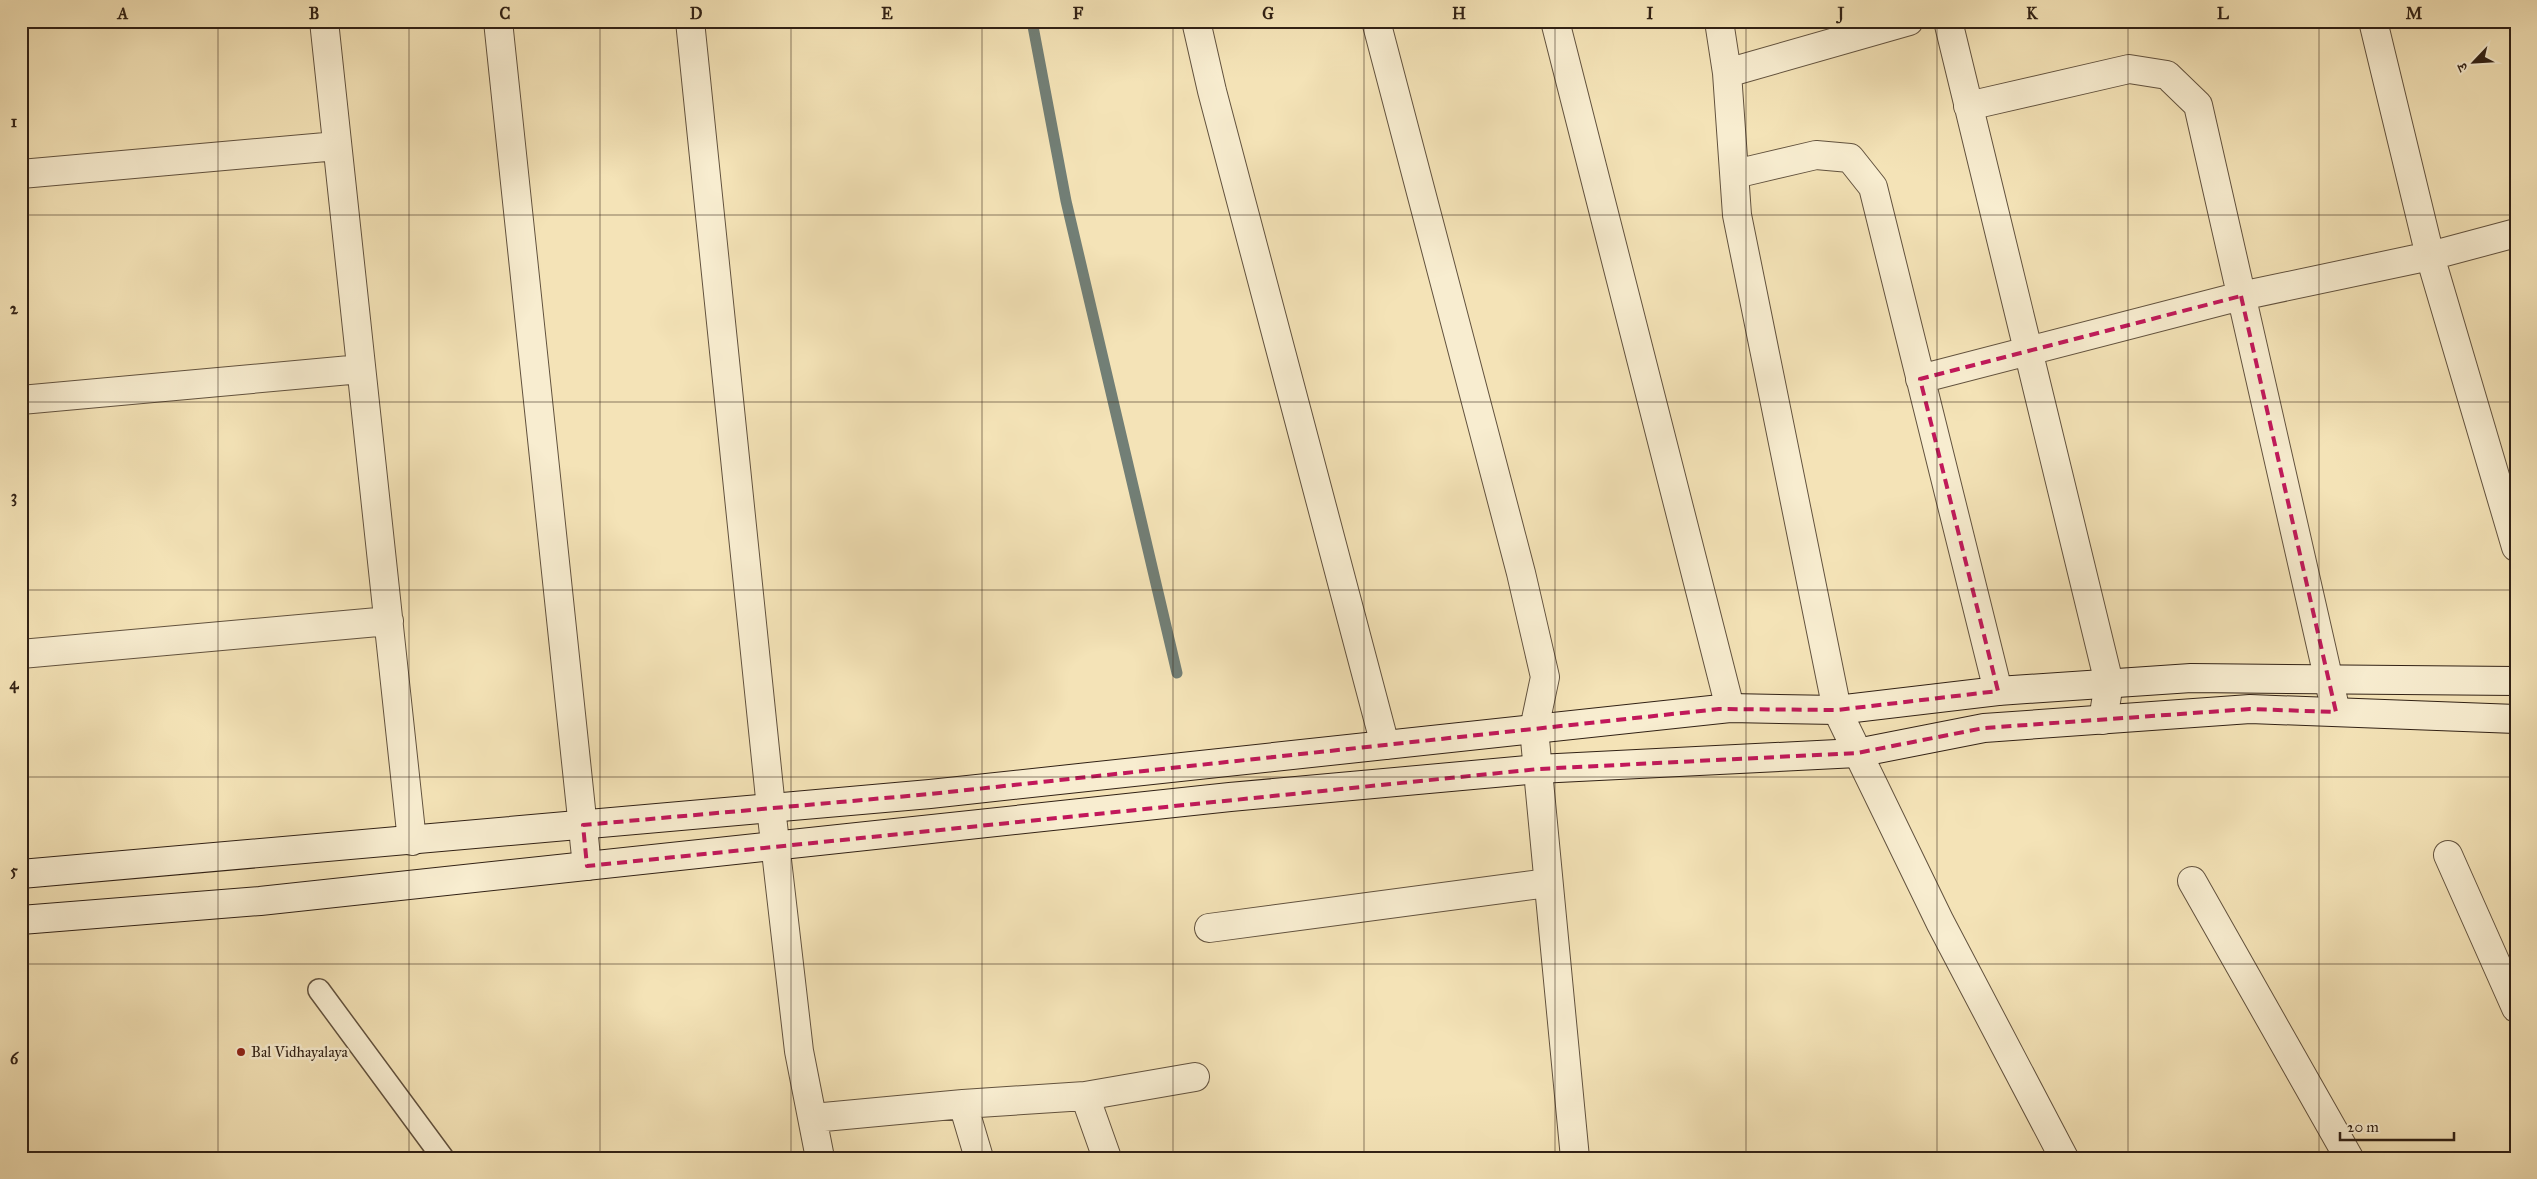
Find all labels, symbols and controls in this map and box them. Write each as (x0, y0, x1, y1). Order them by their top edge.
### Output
text: A (117, 4, 129, 23)
text: B (309, 4, 319, 23)
text: C (500, 4, 511, 23)
text: D (690, 4, 703, 23)
text: E (881, 4, 893, 23)
text: F (1073, 4, 1084, 23)
text: G (1262, 4, 1274, 23)
text: H (1452, 4, 1466, 23)
text: I (1647, 4, 1654, 23)
text: J (1836, 4, 1845, 24)
text: K (2026, 4, 2038, 23)
text: L (2217, 4, 2229, 23)
text: M (2406, 4, 2423, 23)
north arrow (2450, 38, 2500, 88)
text: उ (2453, 60, 2472, 75)
text: 1 (11, 112, 18, 131)
text: 2 (10, 299, 19, 318)
text: 3 (11, 487, 17, 507)
text: 4 (10, 674, 20, 694)
text: 5 (10, 861, 18, 880)
place label: Bal Vidhayalaya (251, 1043, 349, 1061)
marker: Bal Vidhayalaya (235, 1046, 247, 1058)
text: 6 (10, 1049, 19, 1068)
scale bar (2340, 1109, 2453, 1141)
text: 20 m (2347, 1118, 2379, 1136)

